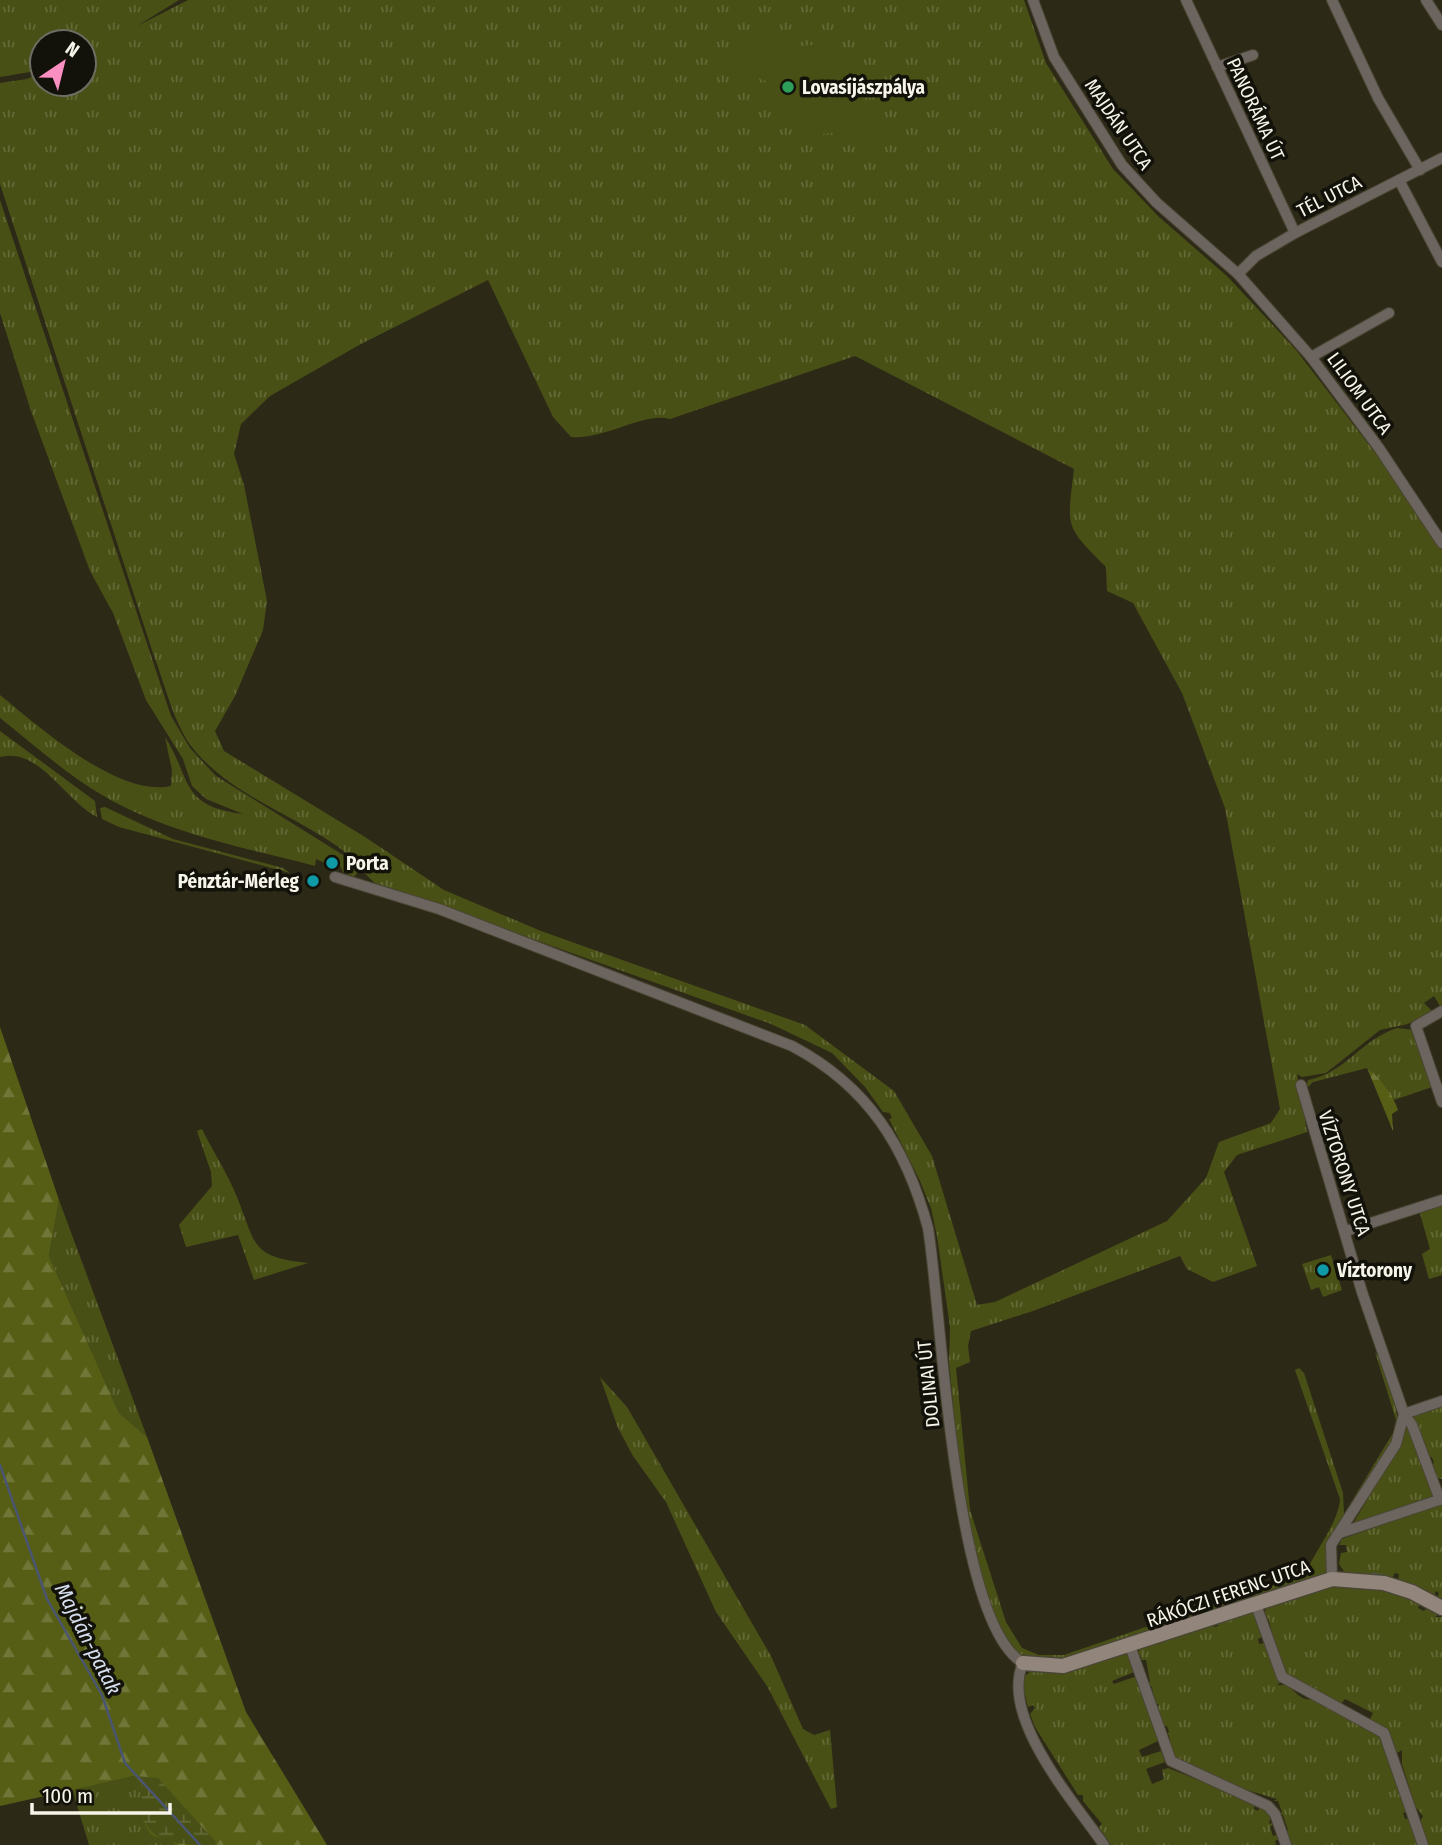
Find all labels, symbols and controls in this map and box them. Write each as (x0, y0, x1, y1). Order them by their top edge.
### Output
north arrow (28, 28, 98, 98)
text: N (61, 37, 84, 62)
street label: PANORÁMA ÚT (1222, 54, 1289, 164)
street label: MAJDÁN UTCA (1080, 75, 1157, 174)
place label: Lovasíjászpálya (802, 76, 925, 99)
marker: Lovasíjászpálya (780, 79, 796, 95)
street label: TÉL UTCA (1293, 170, 1365, 222)
street label: LILIOM UTCA (1322, 348, 1397, 439)
place label: Porta (346, 852, 389, 875)
marker: Porta (324, 855, 340, 871)
place label: Pénztár-Mérleg (178, 870, 300, 893)
marker: Pénztár-Mérleg (305, 873, 321, 889)
street label: VÍZTORONY UTCA (1313, 1108, 1376, 1239)
place label: Víztorony (1336, 1259, 1413, 1282)
marker: Víztorony (1315, 1262, 1331, 1278)
street label: DOLINAI ÚT (912, 1339, 944, 1429)
street label: RÁKÓCZI FERENC UTCA (1144, 1555, 1313, 1632)
water label: Majdán-patak (49, 1579, 127, 1699)
scale bar (32, 1772, 170, 1816)
text: 100 m (42, 1783, 93, 1809)

